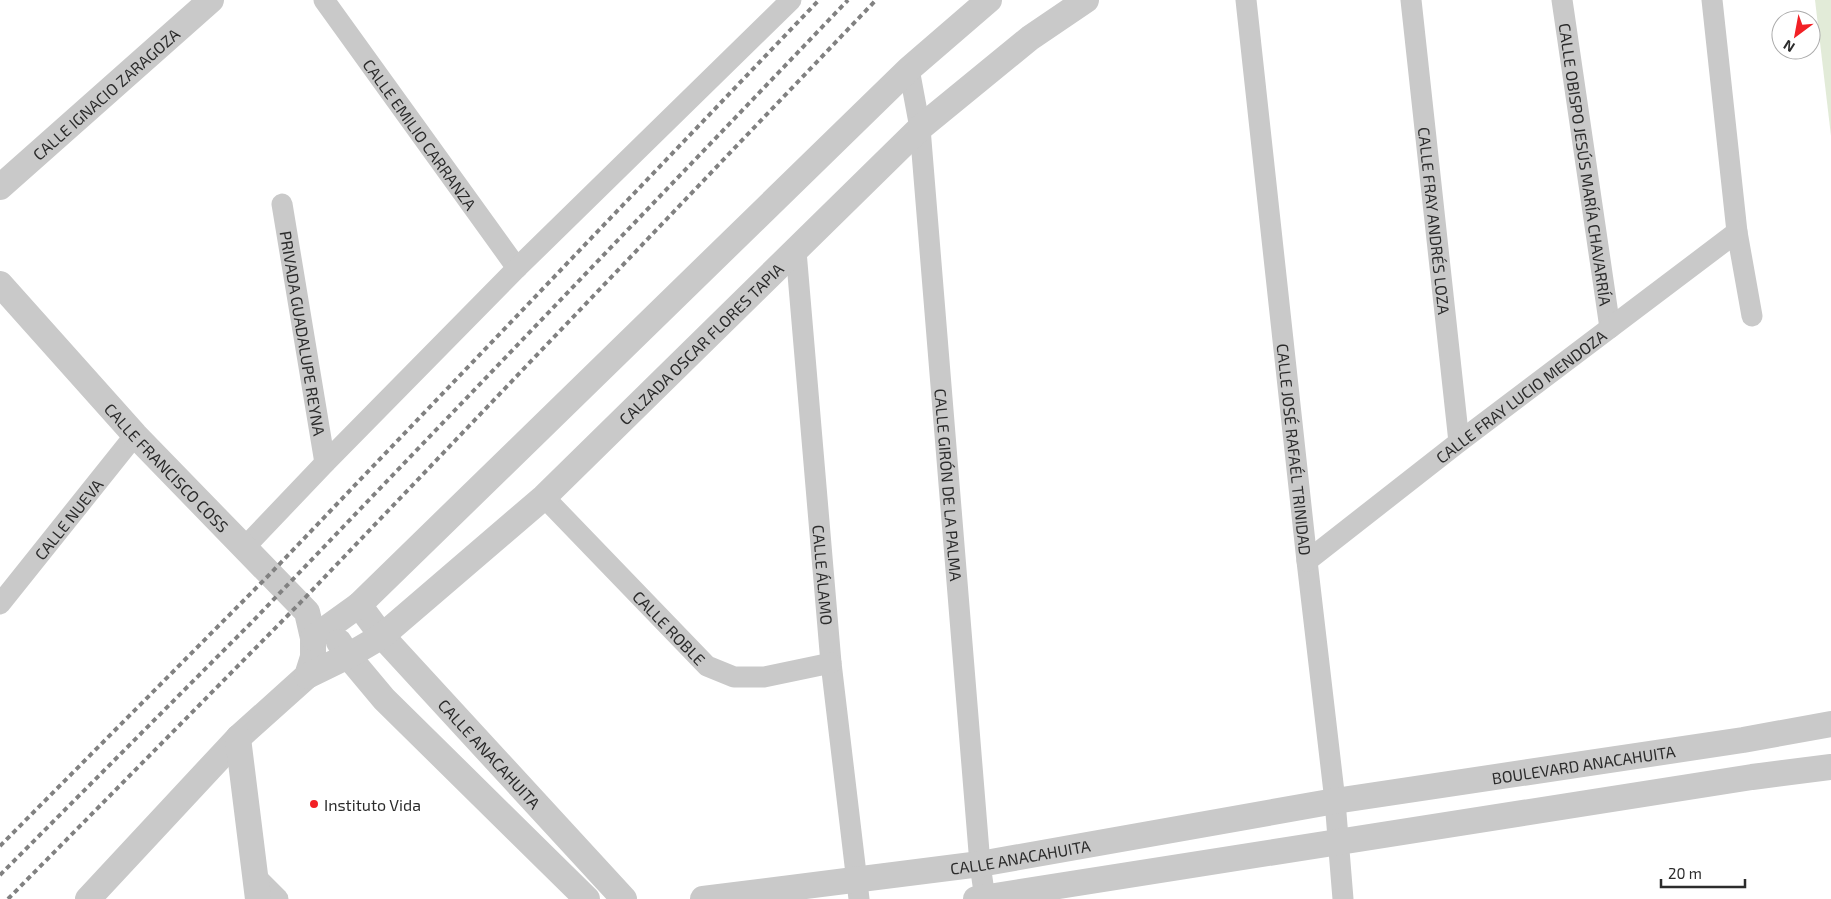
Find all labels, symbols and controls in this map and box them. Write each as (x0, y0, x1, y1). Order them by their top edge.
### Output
north arrow (1771, 10, 1821, 60)
street label: CALLE OBISPO JESÚS MARÍA CHAVARRÍA (1556, 22, 1616, 307)
street label: CALLE IGNACIO ZARAGOZA (28, 23, 183, 163)
text: N (1780, 37, 1798, 56)
street label: CALLE EMILIO CARRANZA (360, 55, 481, 213)
street label: CALLE FRAY ANDRÉS LOZA (1415, 126, 1455, 315)
street label: PRIVADA GUADALUPE REYNA (277, 229, 330, 437)
street label: CALZADA OSCAR FLORES TAPIA (615, 259, 787, 428)
street label: CALLE FRAY LUCIO MENDOZA (1432, 325, 1609, 466)
street label: CALLE JOSÉ RAFAÉL TRINIDAD (1274, 342, 1316, 556)
street label: CALLE GIRÓN DE LA PALMA (932, 388, 966, 582)
street label: CALLE FRANCISCO COSS (101, 399, 233, 536)
street label: CALLE NUEVA (30, 475, 106, 563)
street label: CALLE ÁLAMO (810, 524, 837, 626)
street label: CALLE ROBLE (630, 586, 710, 668)
street label: CALLE ANACAHUITA (435, 695, 545, 812)
street label: BOULEVARD ANACAHUITA (1490, 741, 1677, 787)
place label: Instituto Vida (324, 795, 421, 814)
marker: Instituto Vida (308, 798, 320, 810)
street label: CALLE ANACAHUITA (949, 835, 1092, 877)
scale bar (1661, 856, 1745, 888)
text: 20 m (1668, 864, 1702, 882)

